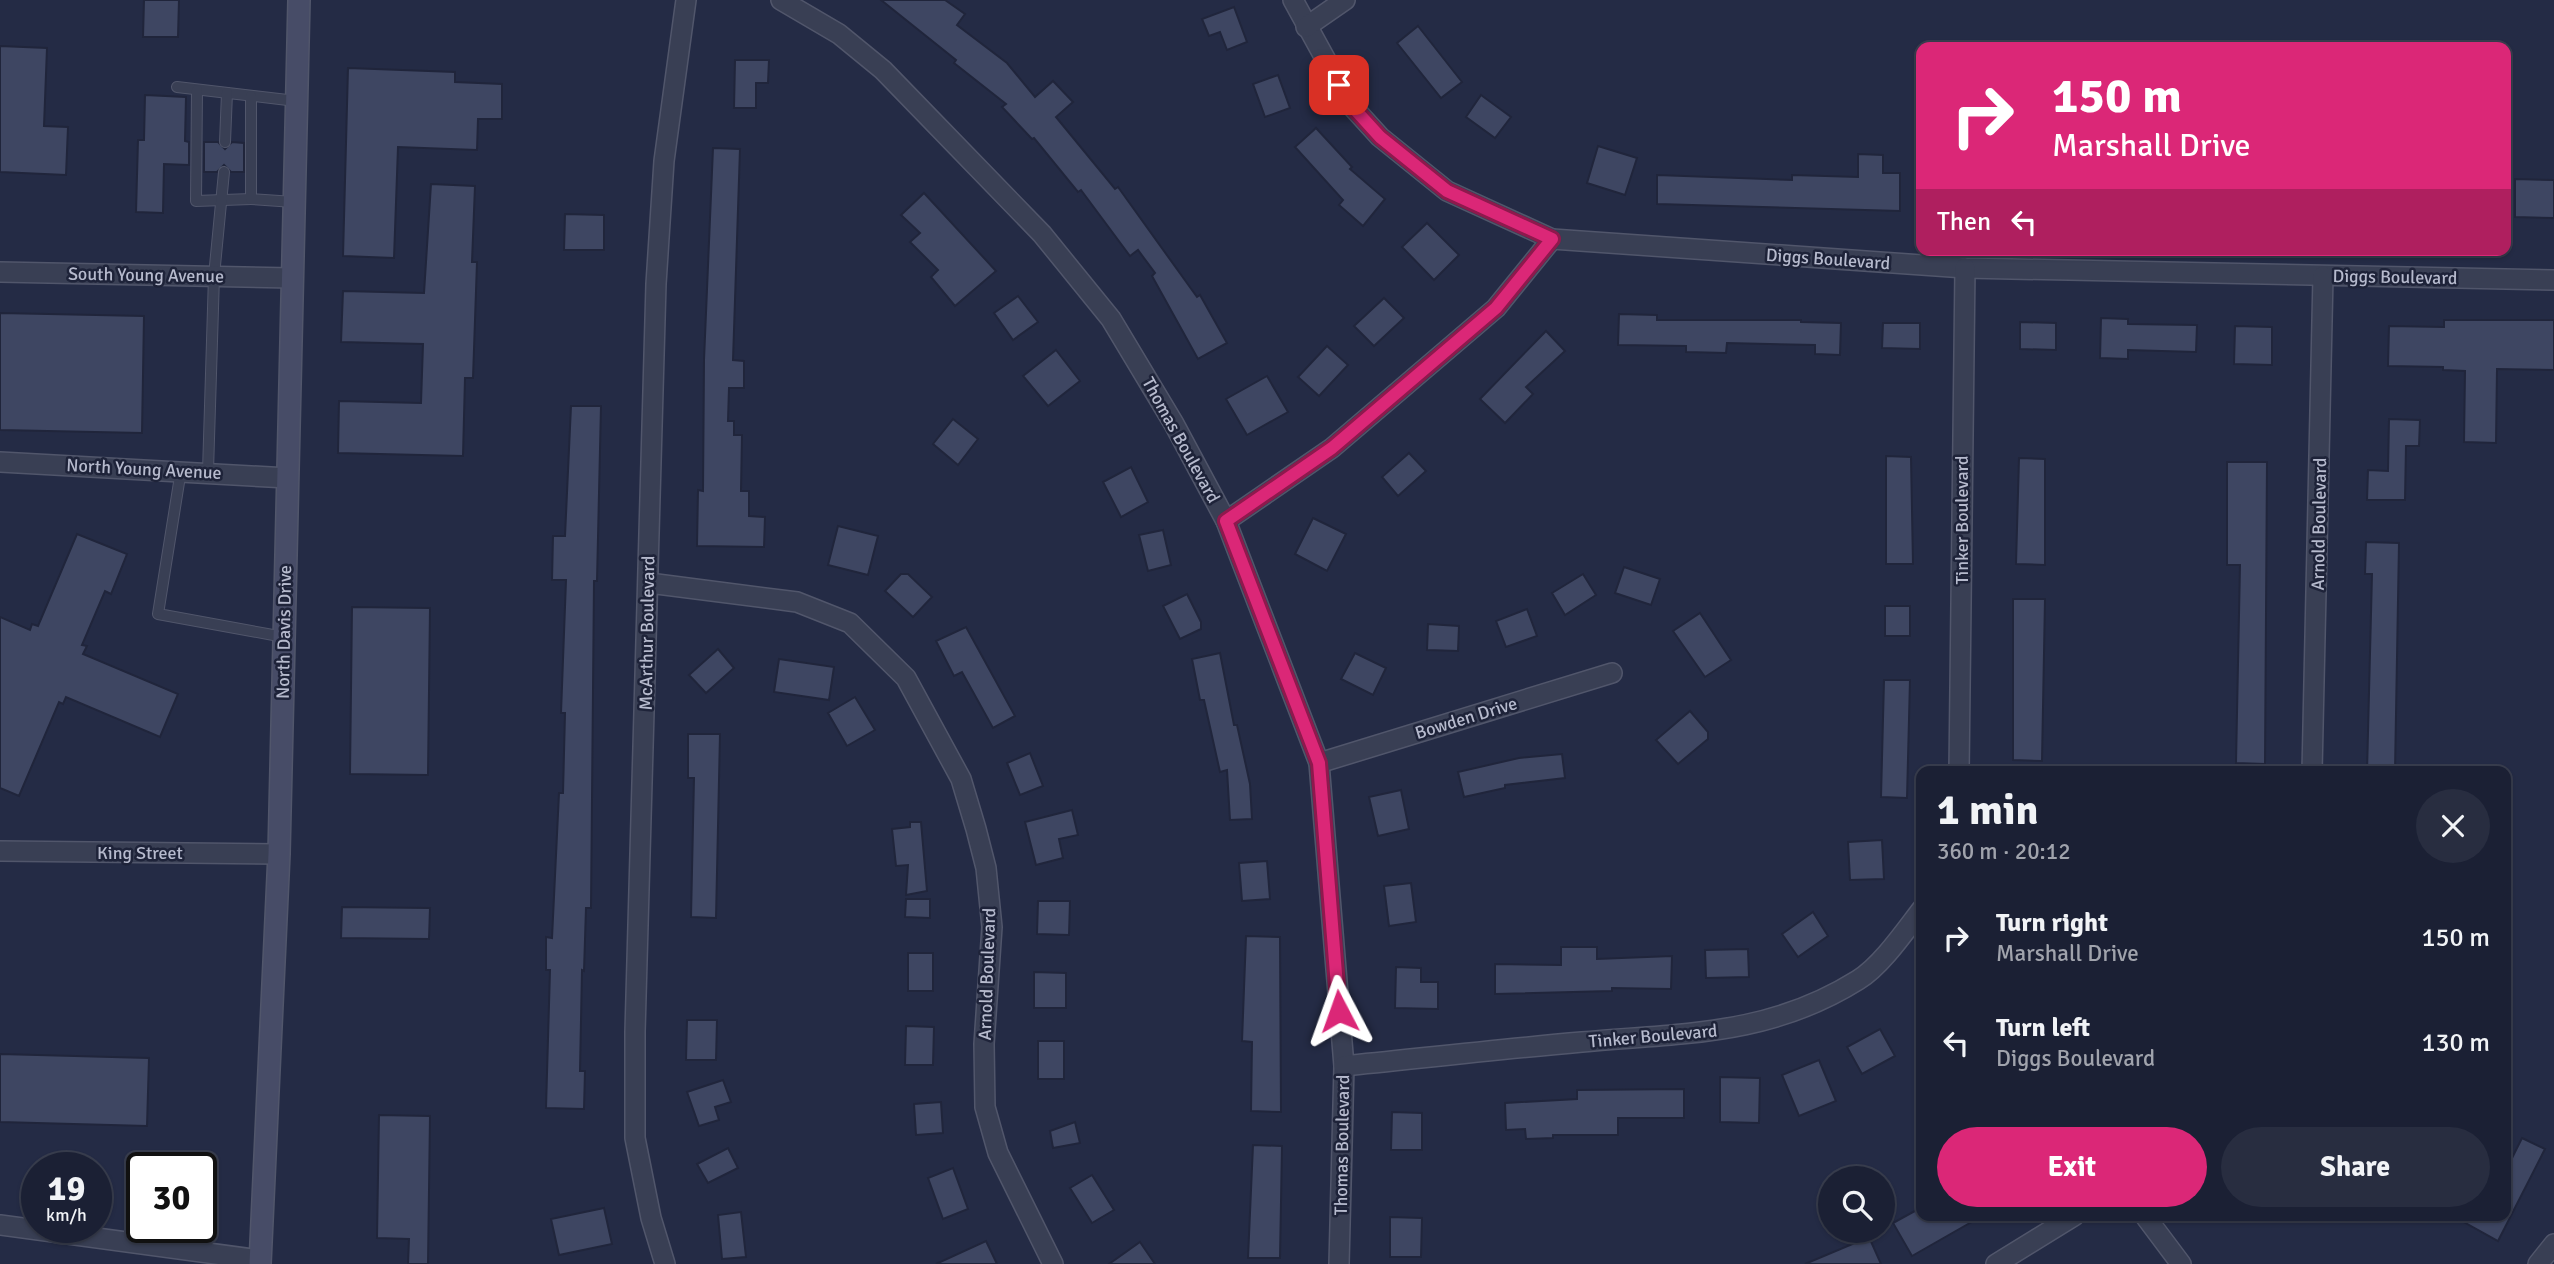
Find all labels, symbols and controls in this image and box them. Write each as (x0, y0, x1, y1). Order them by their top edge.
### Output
pin (1309, 55, 1369, 115)
icon: arrive (1320, 66, 1358, 104)
text: 150 m (2052, 66, 2182, 126)
icon: right (1937, 70, 2028, 161)
text: Marshall Drive (2052, 126, 2251, 165)
icon: left (2005, 203, 2043, 241)
text: Then (1937, 206, 1991, 238)
street label: Diggs Boulevard (1765, 244, 1891, 274)
street label: South Young Avenue (68, 263, 224, 287)
street label: Diggs Boulevard (2332, 265, 2458, 289)
street label: Thomas Boulevard (1137, 373, 1225, 507)
street label: North Young Avenue (66, 454, 222, 484)
street label: Tinker Boulevard (1951, 455, 1973, 585)
street label: Arnold Boulevard (2307, 457, 2331, 591)
street label: McArthur Boulevard (635, 555, 659, 711)
street label: North Davis Drive (272, 565, 296, 699)
street label: Bowden Drive (1412, 692, 1520, 744)
text: 1 min (1937, 785, 2038, 836)
button: close (2416, 789, 2490, 863)
text: 360 m · 20:12 (1937, 837, 2071, 866)
street label: King Street (97, 842, 183, 864)
street label: Arnold Boulevard (974, 907, 1000, 1041)
text: Turn right (1996, 907, 2108, 939)
icon: right (1937, 919, 1975, 957)
text: 150 m (2421, 922, 2490, 954)
text: Marshall Drive (1996, 939, 2139, 968)
position arrow (1302, 974, 1376, 1048)
text: Turn left (1996, 1012, 2090, 1044)
street label: Tinker Boulevard (1588, 1019, 1718, 1053)
icon: left (1937, 1024, 1975, 1062)
text: 130 m (2421, 1027, 2490, 1059)
text: Diggs Boulevard (1996, 1044, 2155, 1073)
street label: Thomas Boulevard (1330, 1075, 1354, 1215)
button: Exit (1937, 1127, 2207, 1207)
button: Share (2221, 1127, 2490, 1207)
speed limit sign: 30 (126, 1152, 217, 1243)
map controls (1818, 1166, 1895, 1243)
button: search (1818, 1166, 1895, 1243)
text: 19 (48, 1167, 85, 1210)
text: km/h (46, 1204, 87, 1226)

